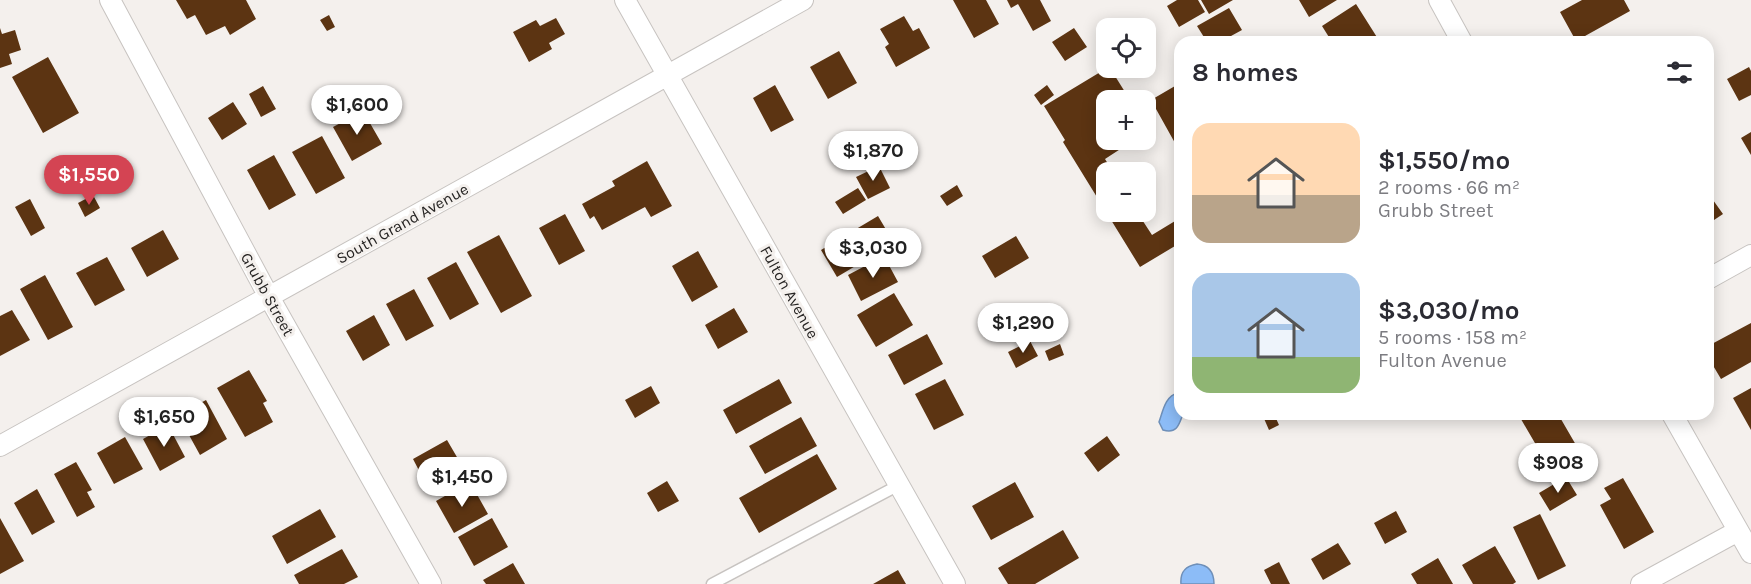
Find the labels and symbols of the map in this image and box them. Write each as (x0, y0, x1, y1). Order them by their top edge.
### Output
pin: $1,600 (308, 85, 406, 136)
pin: $1,870 (824, 131, 922, 182)
pin: $1,550 (40, 155, 138, 206)
street label: South Grand Avenue (333, 179, 472, 268)
pin: $3,030 (824, 228, 922, 279)
street label: Fulton Avenue (756, 243, 823, 342)
street label: Grubb Street (237, 249, 298, 339)
pin: $1,290 (974, 303, 1072, 354)
pin: $1,650 (115, 397, 213, 448)
pin: $908 (1522, 443, 1594, 494)
pin: $1,450 (413, 457, 511, 508)

